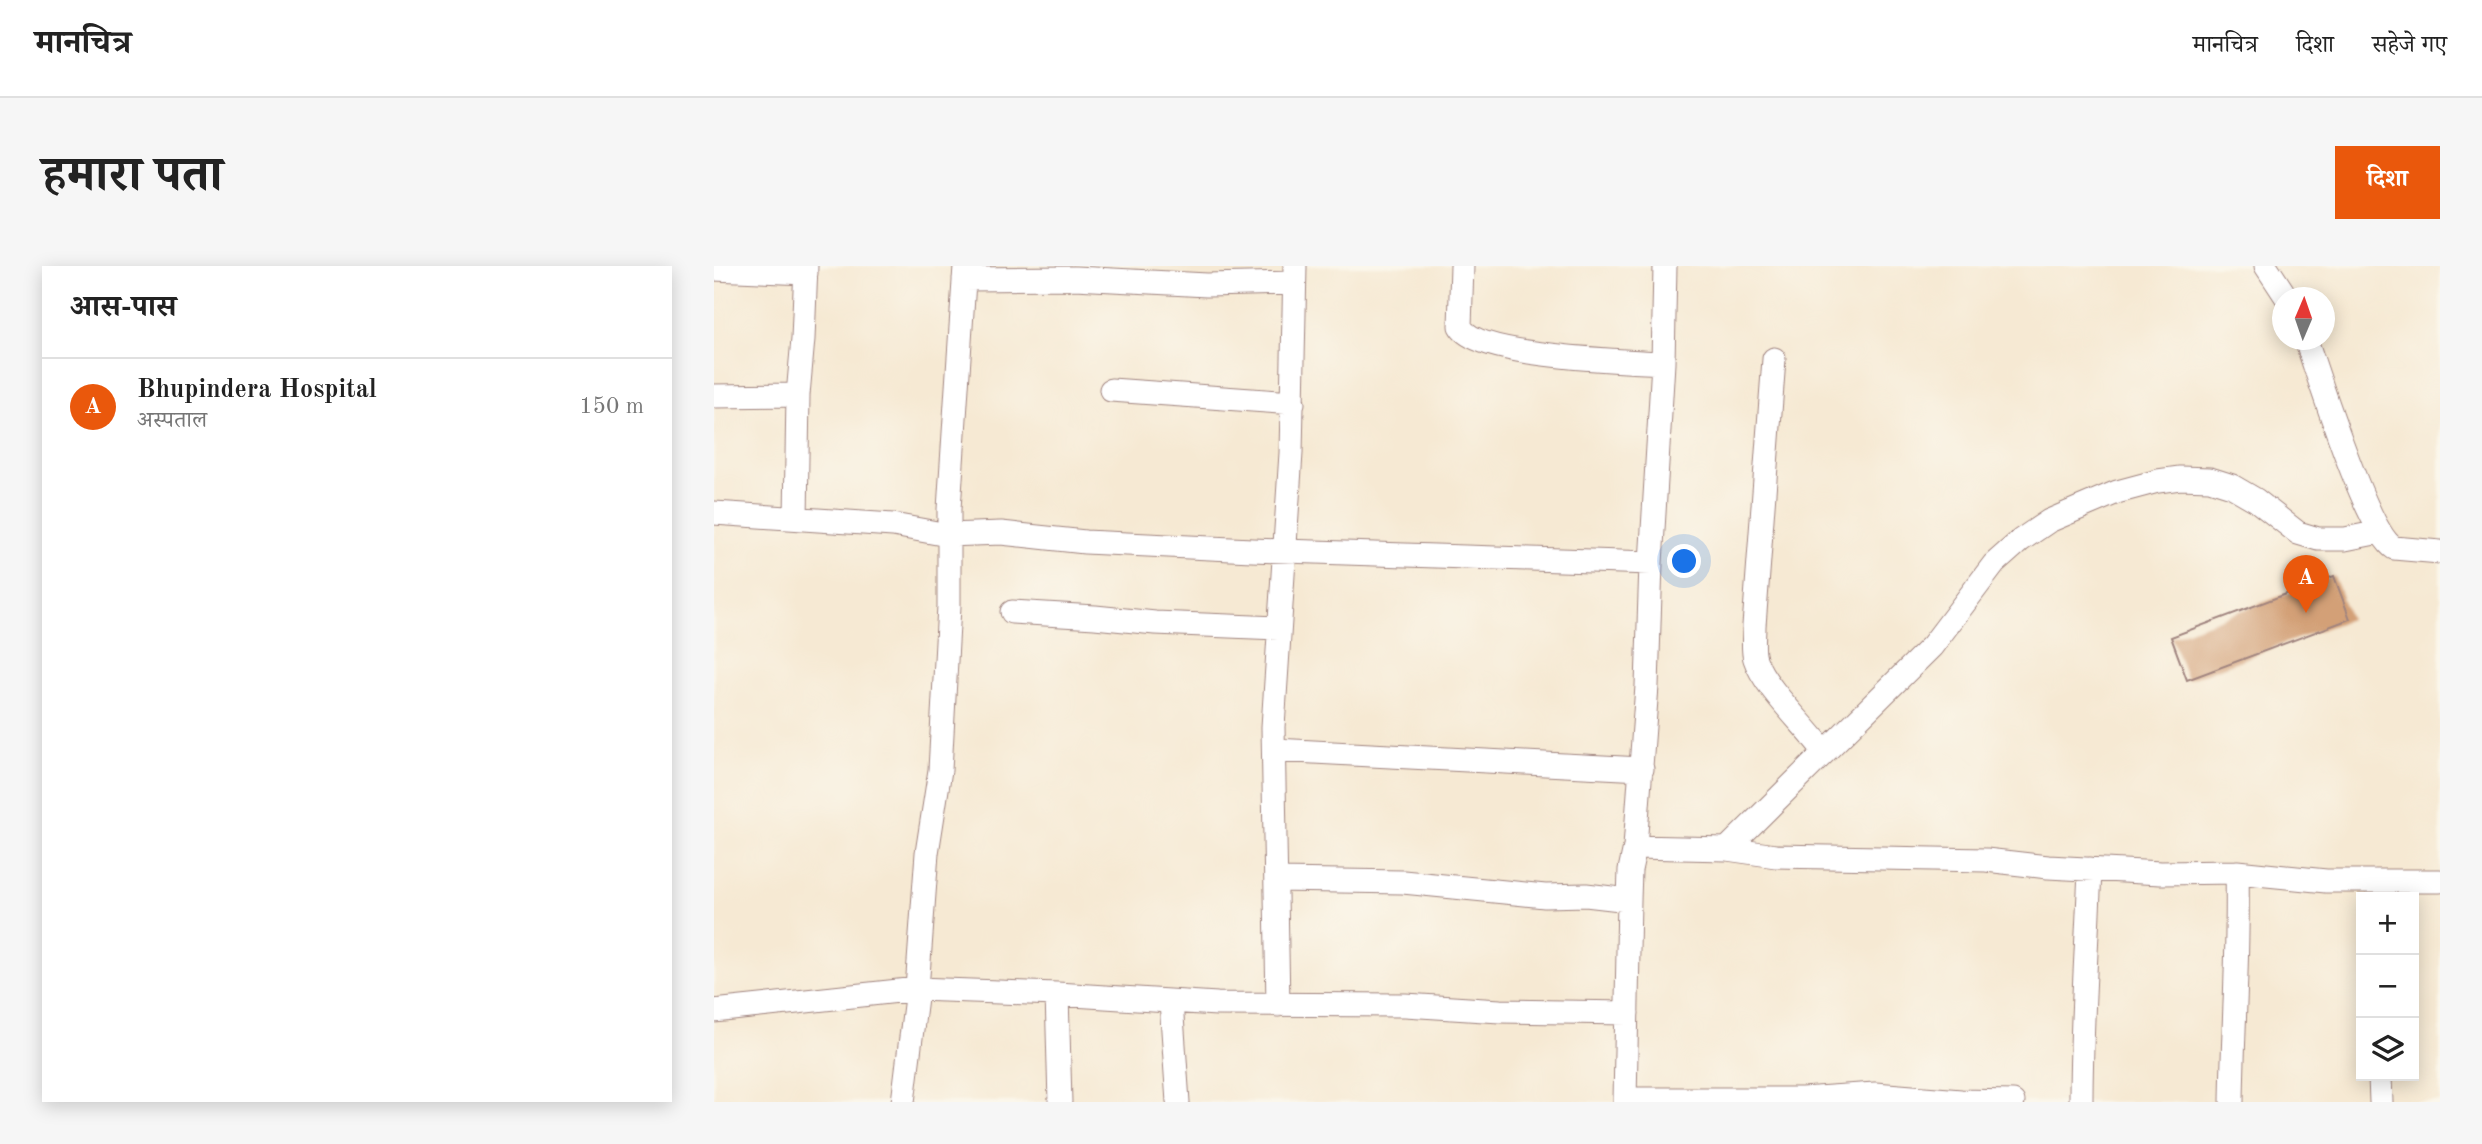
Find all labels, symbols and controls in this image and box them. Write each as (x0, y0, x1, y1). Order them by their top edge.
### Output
text: मानचित्र (35, 28, 131, 61)
text: मानचित्र (2193, 34, 2258, 58)
text: दिशा (2296, 34, 2334, 58)
text: सहेजे गए (2372, 34, 2447, 58)
button: दिशा (2335, 146, 2440, 219)
text: हमारा पता (42, 153, 222, 202)
north arrow (2272, 287, 2335, 350)
text: आस-पास (70, 293, 177, 323)
text: Bhupindera Hospital (137, 377, 377, 403)
text: A (84, 395, 102, 418)
text: 150 m (579, 395, 644, 418)
text: अस्पताल (137, 409, 207, 432)
your location (1667, 544, 1701, 578)
pin: A (2283, 555, 2329, 613)
map controls (2356, 892, 2419, 1081)
button: + (2356, 892, 2419, 955)
button: − (2356, 955, 2419, 1018)
button: layers (2356, 1018, 2419, 1081)

